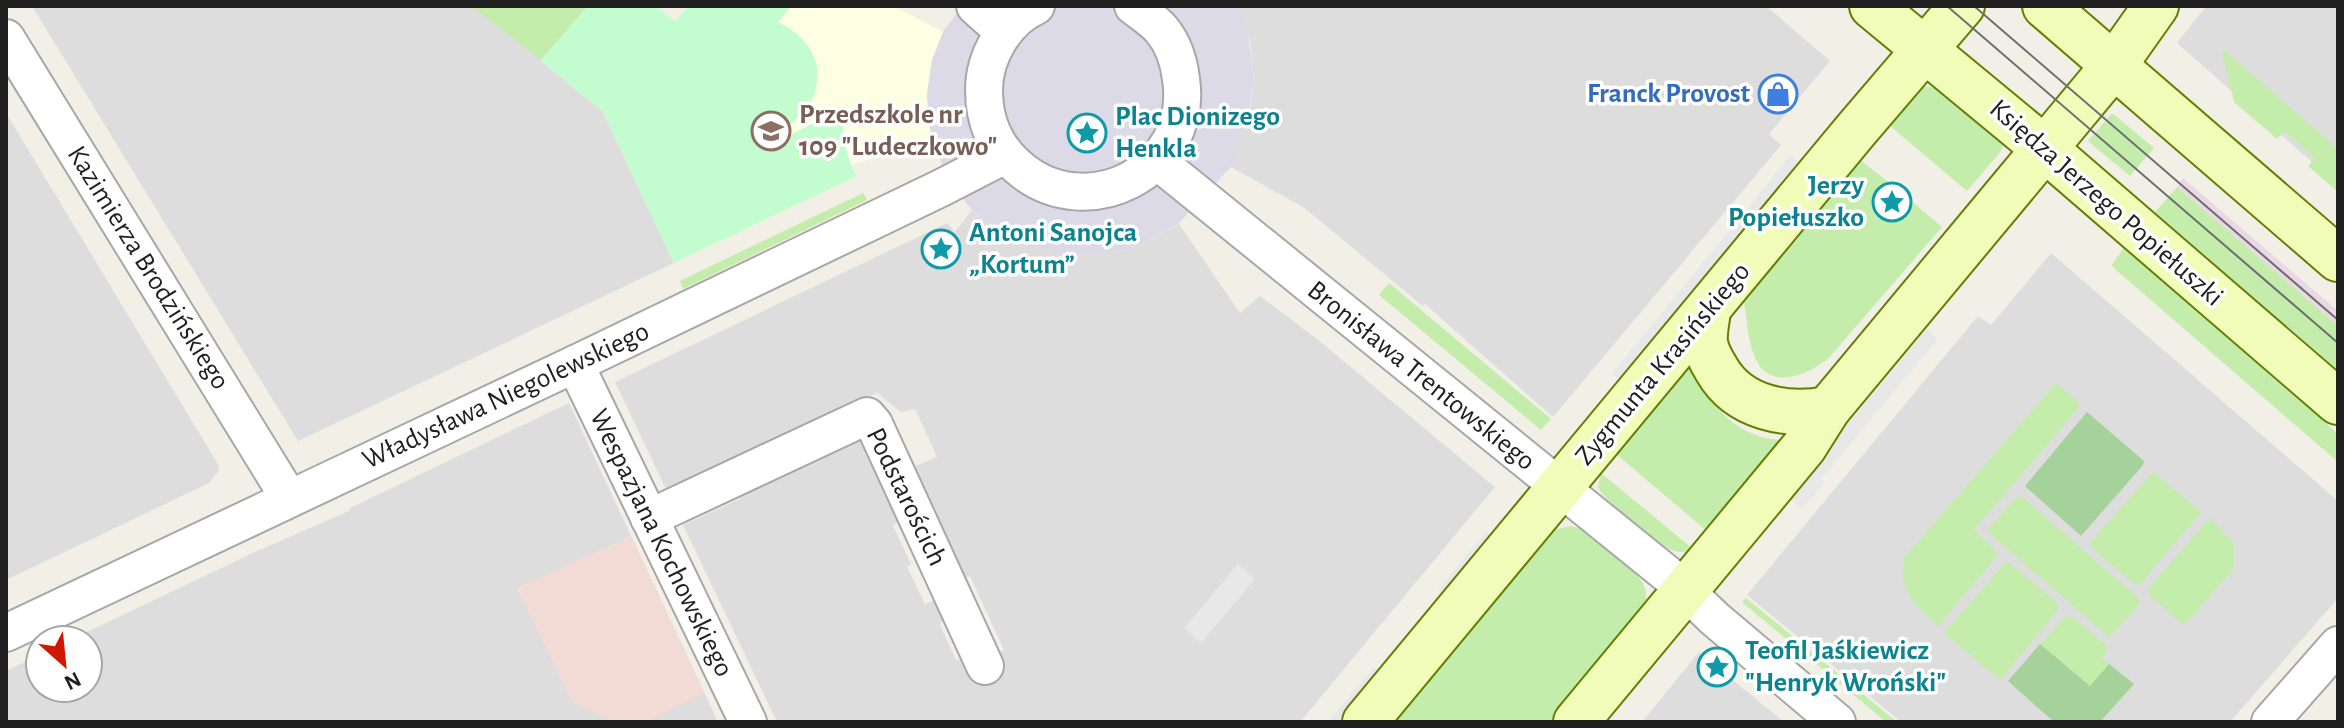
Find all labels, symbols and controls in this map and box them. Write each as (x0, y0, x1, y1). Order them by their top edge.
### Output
shop icon: Franck Provost (1757, 73, 1799, 115)
place label: Franck Provost (1587, 80, 1751, 108)
street label: Księdza Jerzego Popiełuszki (1984, 94, 2228, 312)
place label: Przedszkole nr 109 "Ludeczkowo" (799, 101, 998, 161)
place label: Plac Dionizego Henkla (1115, 103, 1280, 163)
school or university icon: Przedszkole nr 109 "Ludeczkowo" (750, 110, 792, 152)
place icon: Plac Dionizego Henkla (1066, 112, 1108, 154)
street label: Kazimierza Brodzińskiego (62, 141, 234, 395)
place label: Jerzy Popiełuszko (1728, 172, 1864, 232)
place icon: Jerzy Popiełuszko (1871, 181, 1913, 223)
place label: Antoni Sanojca „Kortum” (969, 219, 1137, 279)
place icon: Antoni Sanojca „Kortum” (920, 228, 962, 270)
street label: Zygmunta Krasińskiego (1570, 257, 1756, 471)
street label: Bronisława Trentowskiego (1302, 276, 1540, 476)
street label: Władysława Niegolewskiego (359, 317, 653, 475)
street label: Wespazjana Kochowskiego (584, 405, 738, 681)
street label: Podstarościch (861, 424, 951, 570)
north arrow (24, 624, 104, 704)
place label: Teofil Jaśkiewicz "Henryk Wroński" (1745, 637, 1946, 697)
place icon: Teofil Jaśkiewicz "Henryk Wroński" (1696, 646, 1738, 688)
text: N (61, 668, 84, 694)

